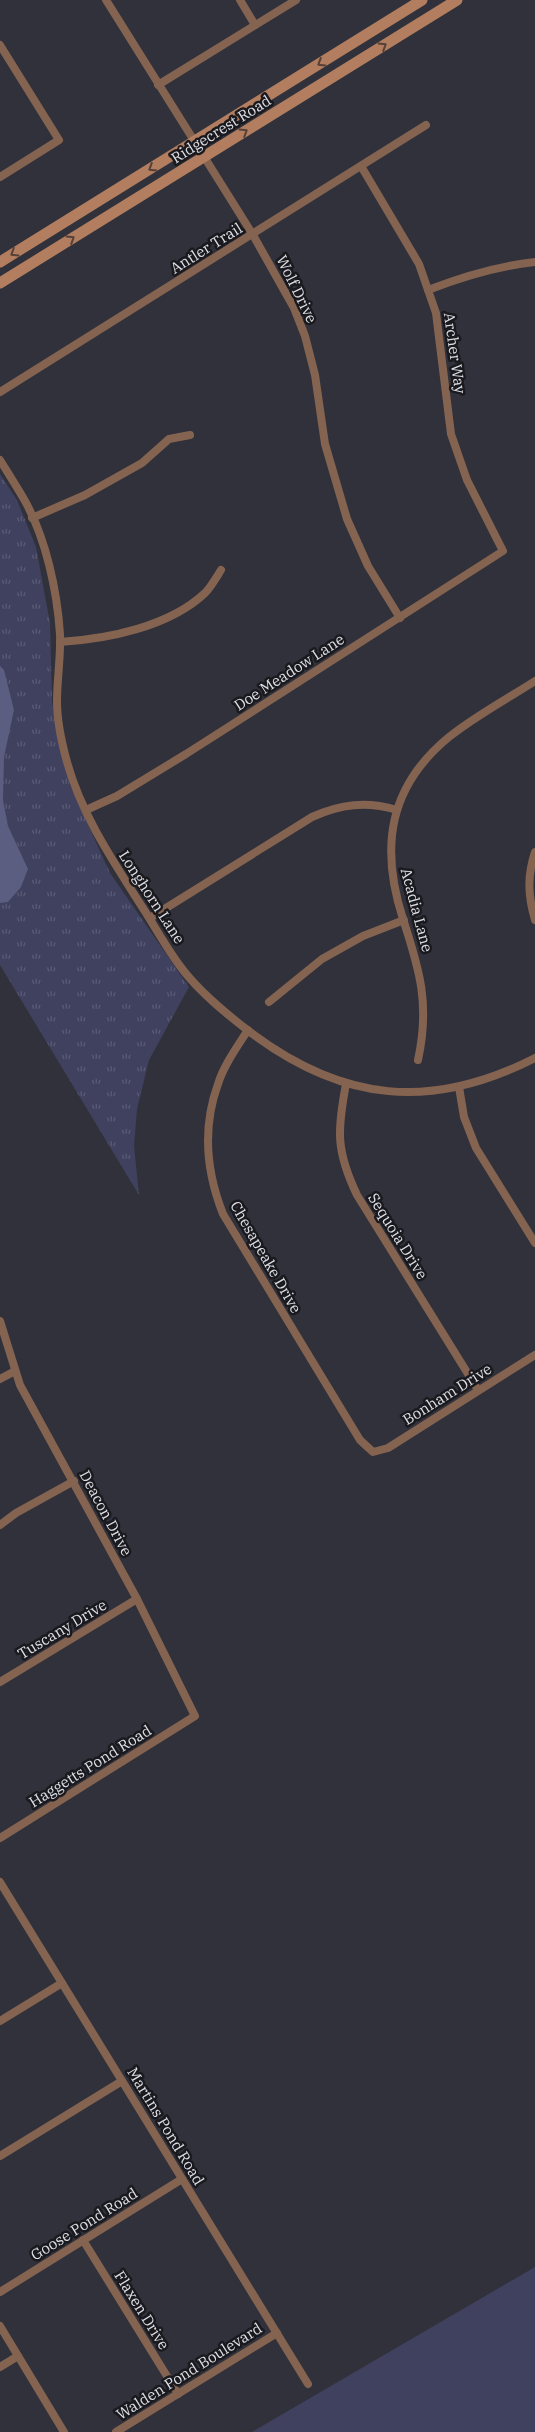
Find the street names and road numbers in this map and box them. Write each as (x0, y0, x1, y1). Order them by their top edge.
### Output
street label: Ridgecrest Road (168, 91, 274, 167)
street label: Antler Trail (166, 218, 246, 278)
street label: Wolf Drive (272, 252, 322, 326)
street label: Archer Way (440, 311, 470, 395)
street label: Doe Meadow Lane (230, 629, 348, 715)
street label: Longhorn Lane (115, 847, 189, 947)
street label: Acadia Lane (397, 866, 437, 954)
street label: Sequoia Drive (364, 1189, 432, 1283)
street label: Chesapeake Drive (226, 1198, 306, 1316)
street label: Bonham Drive (399, 1359, 495, 1429)
street label: Deacon Drive (76, 1467, 136, 1559)
street label: Tuscany Drive (14, 1595, 110, 1663)
street label: Haggetts Pond Road (25, 1721, 155, 1811)
street label: Martins Pond Road (123, 2064, 209, 2188)
street label: Goose Pond Road (27, 2184, 141, 2264)
street label: Flaxen Drive (110, 2267, 174, 2353)
street label: Walden Pond Boulevard (113, 2318, 265, 2424)

